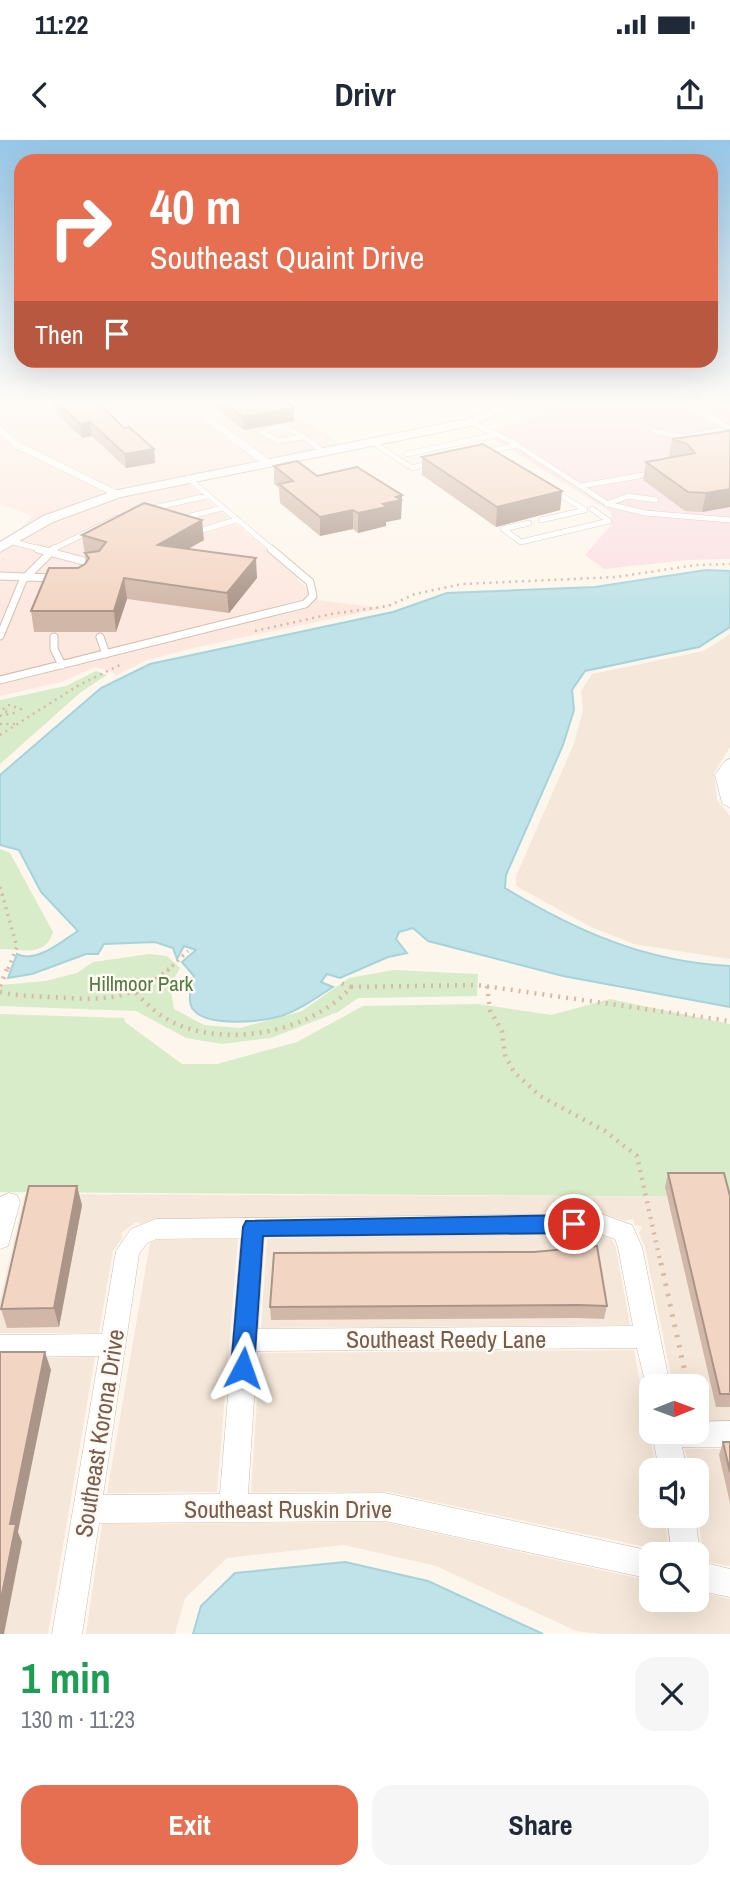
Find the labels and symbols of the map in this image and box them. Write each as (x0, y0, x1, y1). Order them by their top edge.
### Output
park label: Hillmoor Park (89, 969, 194, 998)
pin (544, 1194, 604, 1254)
street label: Southeast Reedy Lane (346, 1323, 546, 1355)
street label: Southeast Korona Drive (67, 1327, 131, 1539)
position arrow (206, 1331, 280, 1405)
north arrow (639, 1374, 709, 1444)
street label: Southeast Ruskin Drive (184, 1493, 392, 1525)

